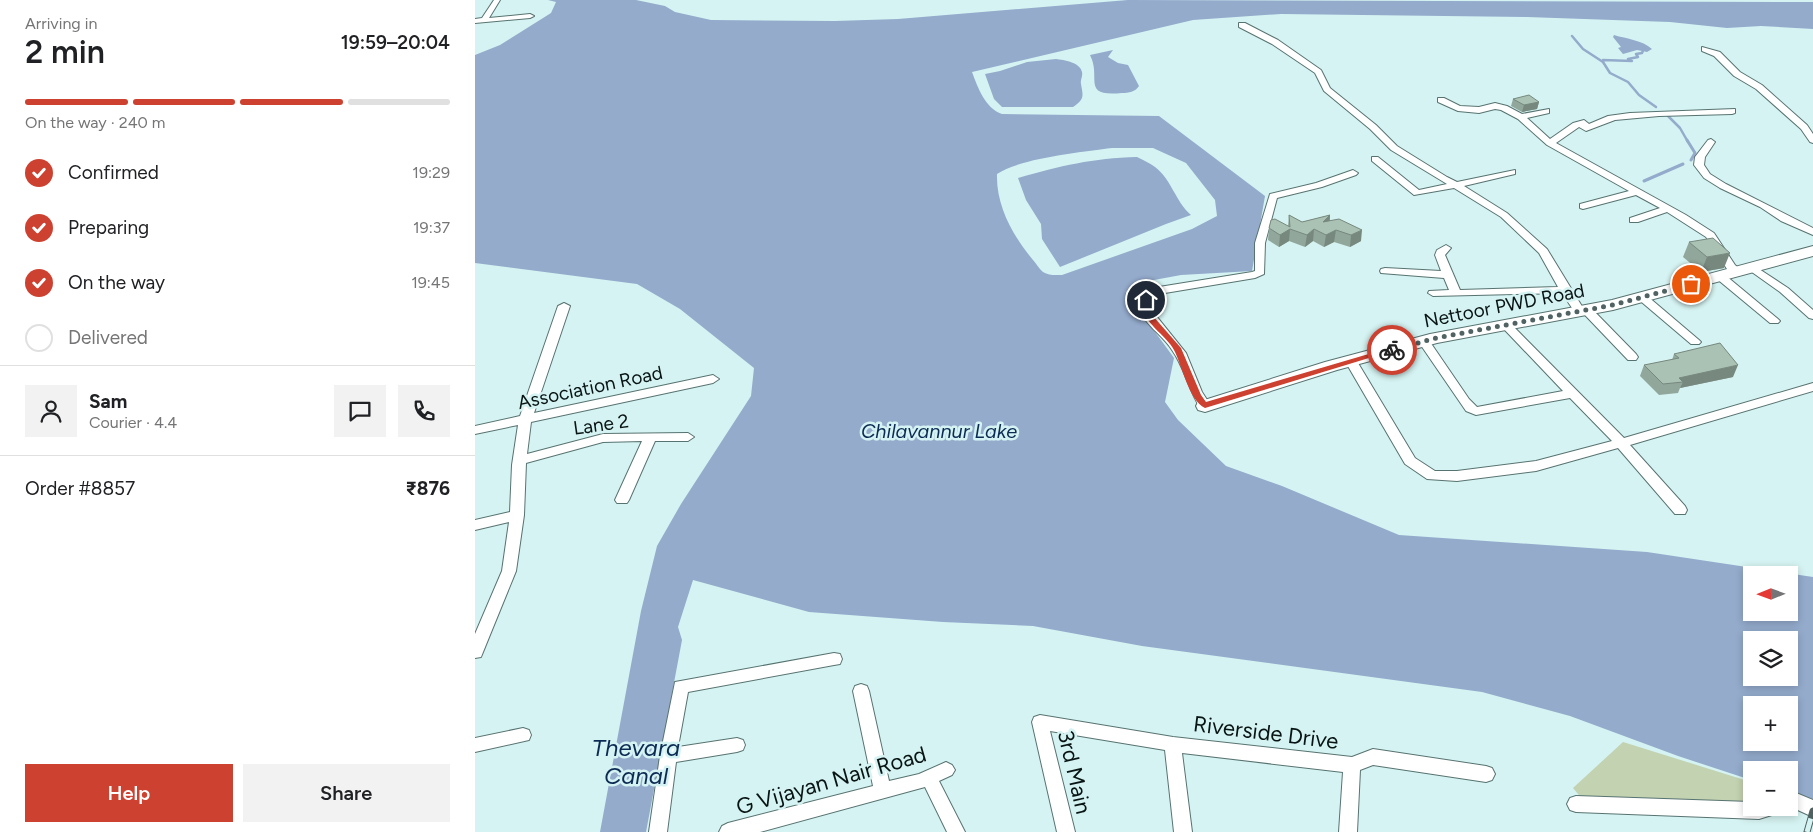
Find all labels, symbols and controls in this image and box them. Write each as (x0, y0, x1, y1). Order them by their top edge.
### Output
text: Arriving in (25, 14, 97, 33)
text: 19:59–20:04 (341, 31, 450, 54)
text: 2 min (25, 33, 105, 71)
text: On the way · 240 m (25, 113, 165, 132)
icon: check (25, 159, 53, 187)
text: Confirmed (68, 161, 159, 184)
text: 19:29 (412, 163, 450, 182)
icon: check (25, 214, 53, 242)
text: Preparing (68, 216, 149, 239)
text: 19:37 (413, 218, 450, 237)
pin (1670, 263, 1712, 305)
icon: check (25, 269, 53, 297)
icon: bag (1677, 270, 1705, 298)
text: On the way (68, 271, 165, 294)
text: 19:45 (411, 273, 450, 292)
pin (1125, 279, 1167, 321)
street label: Nettoor PWD Road (1422, 279, 1586, 332)
icon: home (1132, 286, 1160, 314)
courier (1367, 325, 1417, 375)
text: Delivered (68, 326, 148, 349)
icon: bike (1378, 336, 1406, 364)
street label: Association Road (516, 361, 665, 414)
button: person (25, 385, 77, 437)
button: chat (334, 385, 386, 437)
button: phone (398, 385, 450, 437)
text: Sam (89, 390, 127, 413)
street label: Lane 2 (572, 409, 630, 440)
text: Courier · 4.4 (89, 413, 177, 432)
water label: Chilavannur Lake (861, 419, 1017, 443)
text: Order #8857 (25, 477, 135, 500)
text: ₹876 (405, 477, 450, 500)
north arrow (1743, 566, 1797, 621)
map controls (1743, 566, 1798, 816)
button: layers (1743, 631, 1798, 686)
button: + (1743, 696, 1798, 751)
street label: Riverside Drive (1192, 710, 1340, 755)
street label: 3rd Main (1052, 728, 1097, 817)
water label: Thevara Canal (592, 733, 680, 790)
street label: G Vijayan Nair Road (733, 740, 929, 821)
button: − (1743, 761, 1798, 816)
button: Help (25, 764, 233, 822)
button: Share (243, 764, 450, 822)

